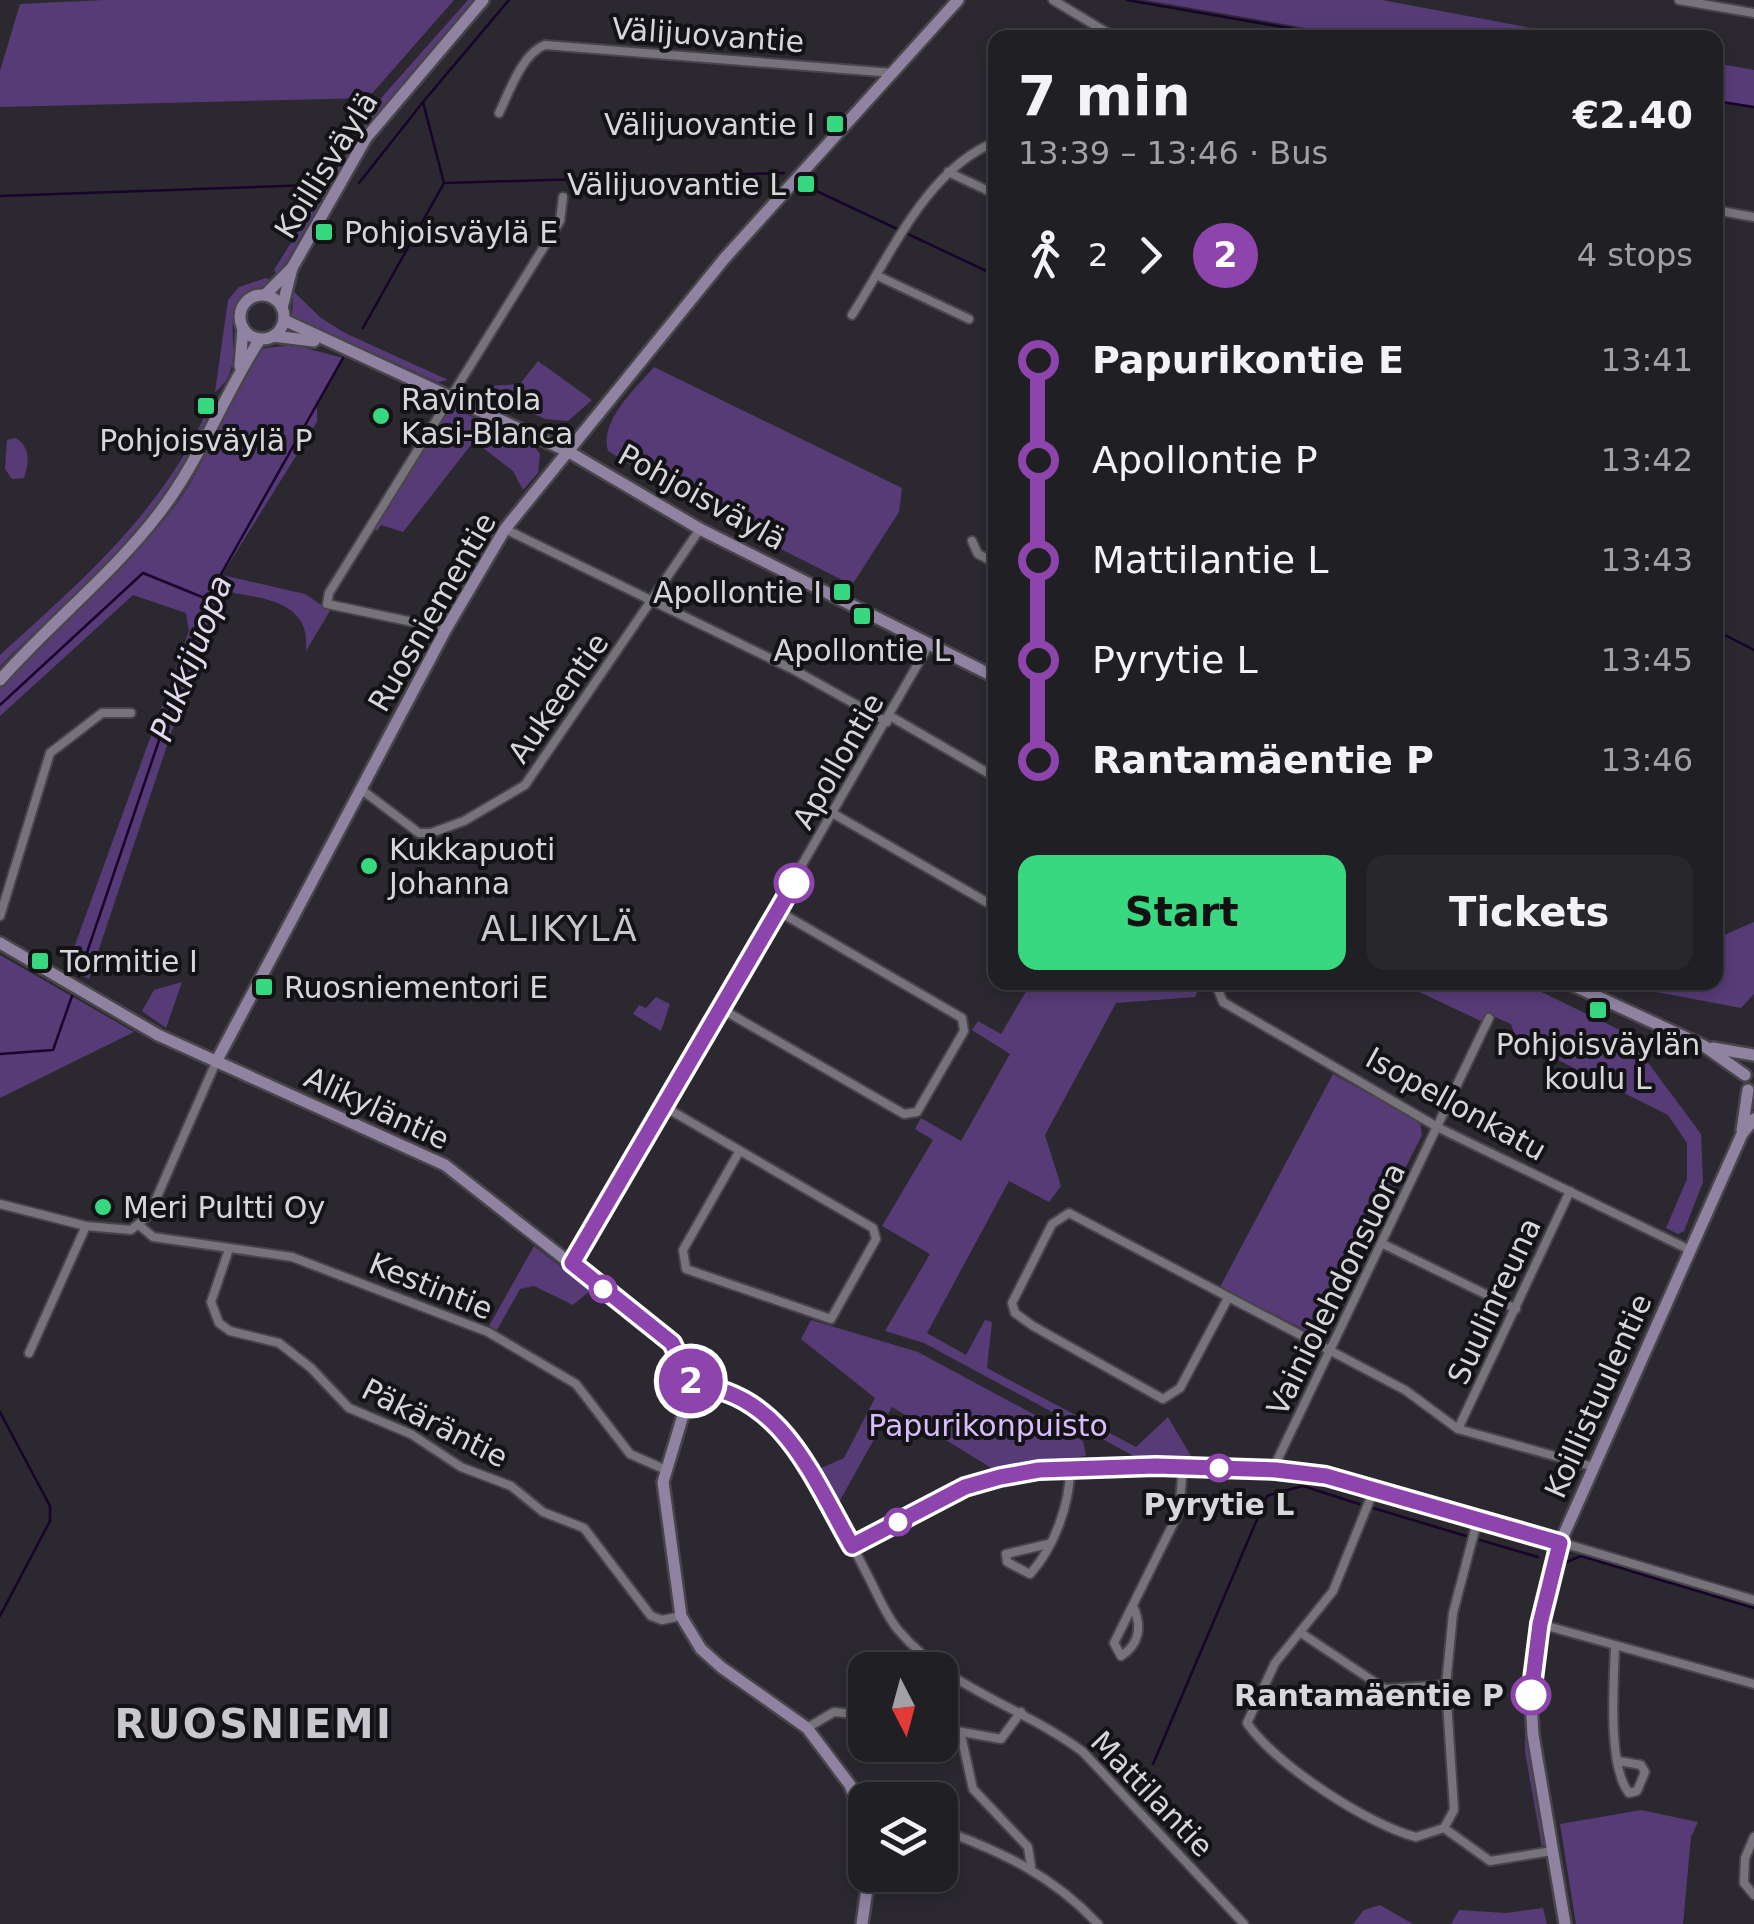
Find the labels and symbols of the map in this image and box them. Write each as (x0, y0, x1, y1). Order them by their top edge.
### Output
street label: Välijuovantie (611, 11, 805, 59)
street label: Koillisväylä (267, 85, 385, 245)
place label: Välijuovantie I (604, 107, 815, 142)
marker: Välijuovantie I (824, 113, 846, 135)
place label: Välijuovantie L (567, 167, 786, 202)
marker: Välijuovantie L (795, 173, 817, 195)
place label: Pohjoisväylä E (344, 215, 558, 250)
marker: Pohjoisväylä E (313, 221, 335, 243)
place label: Ravintola Kasi-Blanca (401, 382, 573, 451)
marker: Pohjoisväylä P (195, 395, 217, 417)
marker: Ravintola Kasi-Blanca (370, 405, 392, 427)
place label: Pohjoisväylä P (99, 423, 313, 458)
street label: Pohjoisväylä (612, 437, 792, 557)
street label: Ruosniementie (361, 506, 503, 718)
water label: Pukkijuopa (142, 570, 240, 746)
place label: Apollontie I (653, 575, 822, 610)
marker: Apollontie I (831, 581, 853, 603)
marker: Apollontie L (851, 605, 873, 627)
street label: Aukeentie (501, 626, 615, 770)
place label: Apollontie L (774, 633, 951, 668)
street label: Apollontie (785, 687, 891, 835)
place label: Kukkapuoti Johanna (387, 832, 555, 901)
marker: Kukkapuoti Johanna (358, 855, 380, 877)
unlabelled marker (775, 864, 813, 902)
district label: ALIKYLÄ (481, 908, 639, 949)
place label: Tormitie I (59, 944, 198, 979)
marker: Tormitie I (29, 950, 51, 972)
place label: Ruosniementori E (284, 970, 548, 1005)
marker: Ruosniementori E (253, 976, 275, 998)
marker: Pohjoisväylän koulu L (1587, 999, 1609, 1021)
place label: Pohjoisväylän koulu L (1496, 1027, 1700, 1096)
street label: Isopellonkatu (1360, 1040, 1552, 1168)
street label: Alikyläntie (299, 1059, 455, 1157)
street label: Vainiolehdonsuora (1260, 1157, 1412, 1421)
place label: Meri Pultti Oy (123, 1190, 325, 1225)
marker: Meri Pultti Oy (92, 1196, 114, 1218)
street label: Suulinreuna (1440, 1212, 1548, 1390)
street label: Kestintie (364, 1245, 498, 1327)
unlabelled marker (590, 1276, 616, 1302)
street label: Koillistuulentie (1537, 1289, 1659, 1503)
line badge: 2 (658, 1348, 724, 1414)
street label: Päkäräntie (356, 1371, 514, 1475)
park label: Papurikonpuisto (868, 1408, 1108, 1443)
marker: Pyrytie L (1206, 1455, 1232, 1481)
place label: Pyrytie L (1144, 1487, 1294, 1522)
unlabelled marker (885, 1509, 911, 1535)
north arrow (848, 1652, 958, 1762)
marker: Rantamäentie P (1512, 1676, 1550, 1714)
place label: Rantamäentie P (1234, 1678, 1504, 1713)
district label: RUOSNIEMI (115, 1701, 393, 1747)
street label: Mattilantie (1084, 1724, 1220, 1864)

